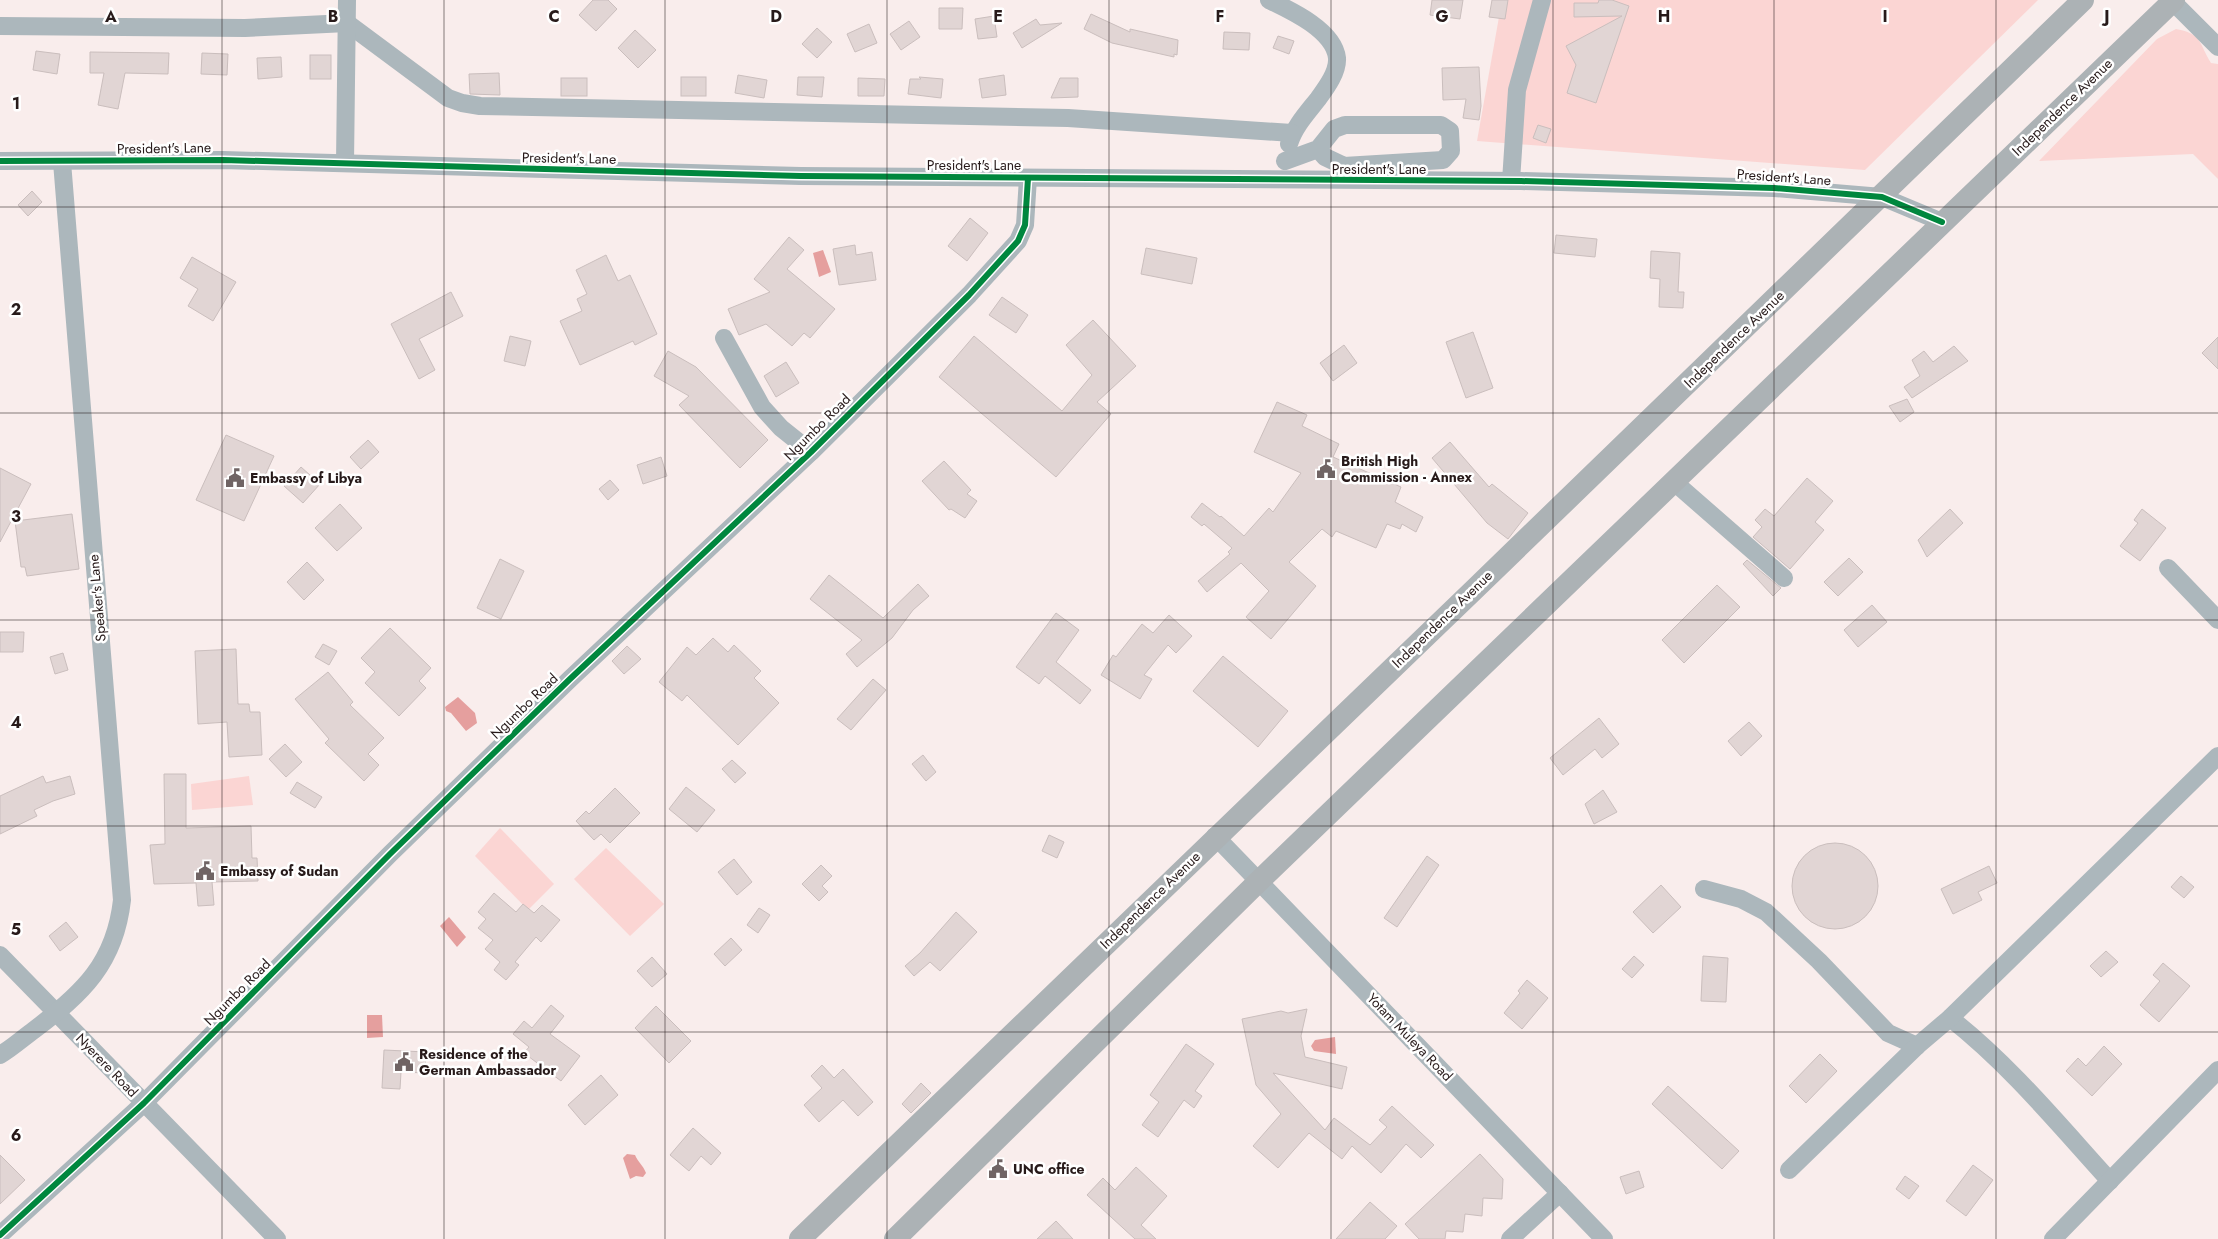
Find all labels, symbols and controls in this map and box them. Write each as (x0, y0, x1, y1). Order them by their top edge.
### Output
text: A (104, 5, 117, 28)
text: B (328, 5, 338, 28)
text: C (548, 5, 560, 28)
text: D (770, 5, 782, 28)
text: E (993, 5, 1003, 28)
text: F (1216, 5, 1224, 28)
text: G (1435, 5, 1449, 28)
text: H (1658, 5, 1670, 28)
text: I (1882, 5, 1888, 28)
text: J (2101, 5, 2110, 28)
street label: Independence Avenue (2007, 54, 2117, 160)
text: 1 (12, 92, 20, 115)
street label: President's Lane (117, 137, 211, 159)
street label: President's Lane (522, 147, 616, 169)
street label: President's Lane (927, 155, 1021, 175)
street label: President's Lane (1332, 159, 1426, 179)
street label: President's Lane (1736, 164, 1832, 190)
street label: Independence Avenue (1679, 286, 1789, 392)
text: 2 (11, 298, 21, 321)
street label: Ngumbo Road (779, 389, 855, 465)
place label: British High Commission - Annex (1341, 451, 1473, 487)
public building icon: British High Commission - Annex (1315, 458, 1337, 480)
public building icon: Embassy of Libya (224, 467, 246, 489)
place label: Embassy of Libya (250, 468, 362, 488)
text: 3 (11, 505, 21, 528)
street label: Speaker's Lane (83, 553, 111, 643)
street label: Independence Avenue (1387, 566, 1497, 672)
street label: Ngumbo Road (486, 669, 562, 743)
text: 4 (10, 711, 22, 734)
street label: Independence Avenue (1095, 847, 1205, 953)
public building icon: Embassy of Sudan (194, 860, 216, 882)
place label: Embassy of Sudan (220, 861, 339, 881)
text: 5 (11, 918, 21, 941)
street label: Ngumbo Road (199, 954, 275, 1030)
street label: Yotam Muleya Road (1363, 989, 1457, 1085)
street label: Nyerere Road (71, 1029, 143, 1101)
place label: Residence of the German Ambassador (419, 1044, 557, 1080)
public building icon: Residence of the German Ambassador (393, 1051, 415, 1073)
text: 6 (11, 1124, 21, 1147)
public building icon: UNC office (987, 1158, 1009, 1180)
place label: UNC office (1013, 1159, 1085, 1179)

